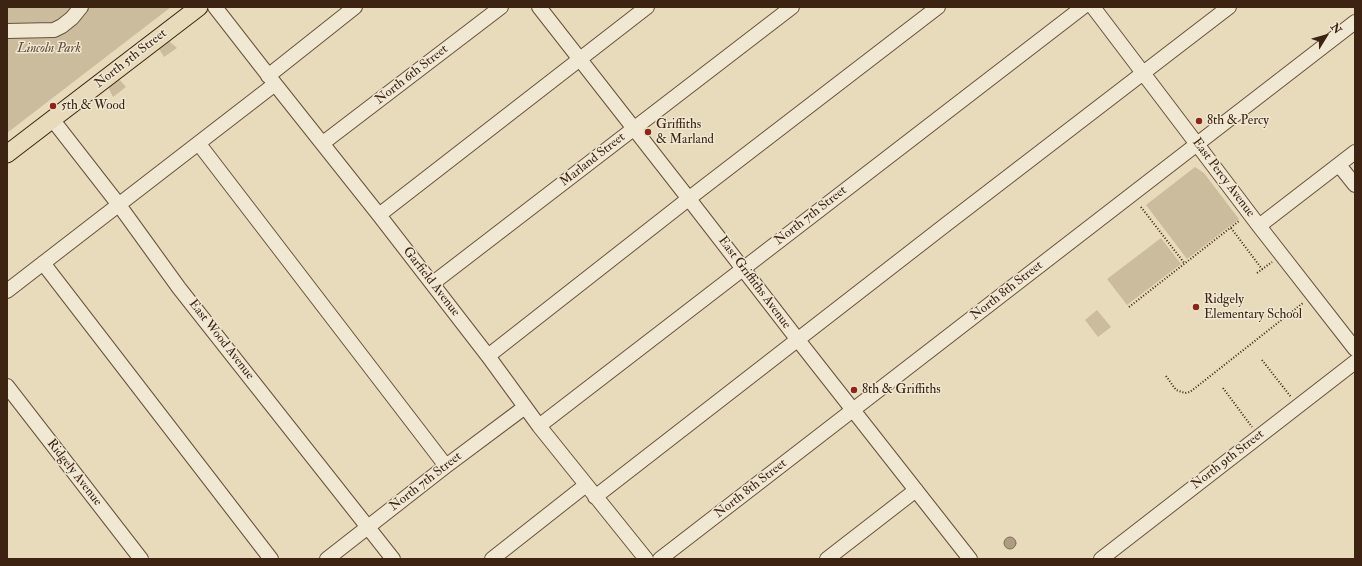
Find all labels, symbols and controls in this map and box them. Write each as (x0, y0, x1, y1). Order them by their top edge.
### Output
north arrow (1306, 16, 1346, 56)
text: N (1328, 21, 1344, 36)
street label: North 5th Street (92, 26, 170, 92)
park label: Lincoln Park (17, 41, 81, 57)
street label: North 6th Street (373, 42, 451, 108)
place label: 5th & Wood (61, 98, 125, 114)
marker: 5th & Wood (48, 101, 58, 111)
place label: 8th & Percy (1207, 113, 1269, 129)
marker: 8th & Percy (1194, 116, 1204, 126)
place label: Griffiths & Marland (656, 117, 714, 148)
marker: Griffiths & Marland (643, 127, 653, 137)
street label: Marland Street (557, 130, 629, 190)
street label: East Percy Avenue (1188, 135, 1258, 221)
street label: North 7th Street (772, 183, 850, 249)
street label: East Griffiths Avenue (714, 234, 794, 332)
street label: Garfield Avenue (399, 244, 463, 320)
street label: North 8th Street (968, 258, 1046, 324)
place label: Ridgely Elementary School (1204, 292, 1302, 323)
street label: East Wood Avenue (185, 297, 257, 383)
marker: Ridgely Elementary School (1191, 302, 1201, 312)
place label: 8th & Griffiths (862, 382, 941, 398)
marker: 8th & Griffiths (849, 385, 859, 395)
street label: North 9th Street (1189, 427, 1267, 493)
street label: Ridgely Avenue (43, 437, 105, 509)
street label: North 7th Street (387, 449, 465, 515)
street label: North 8th Street (712, 456, 790, 522)

